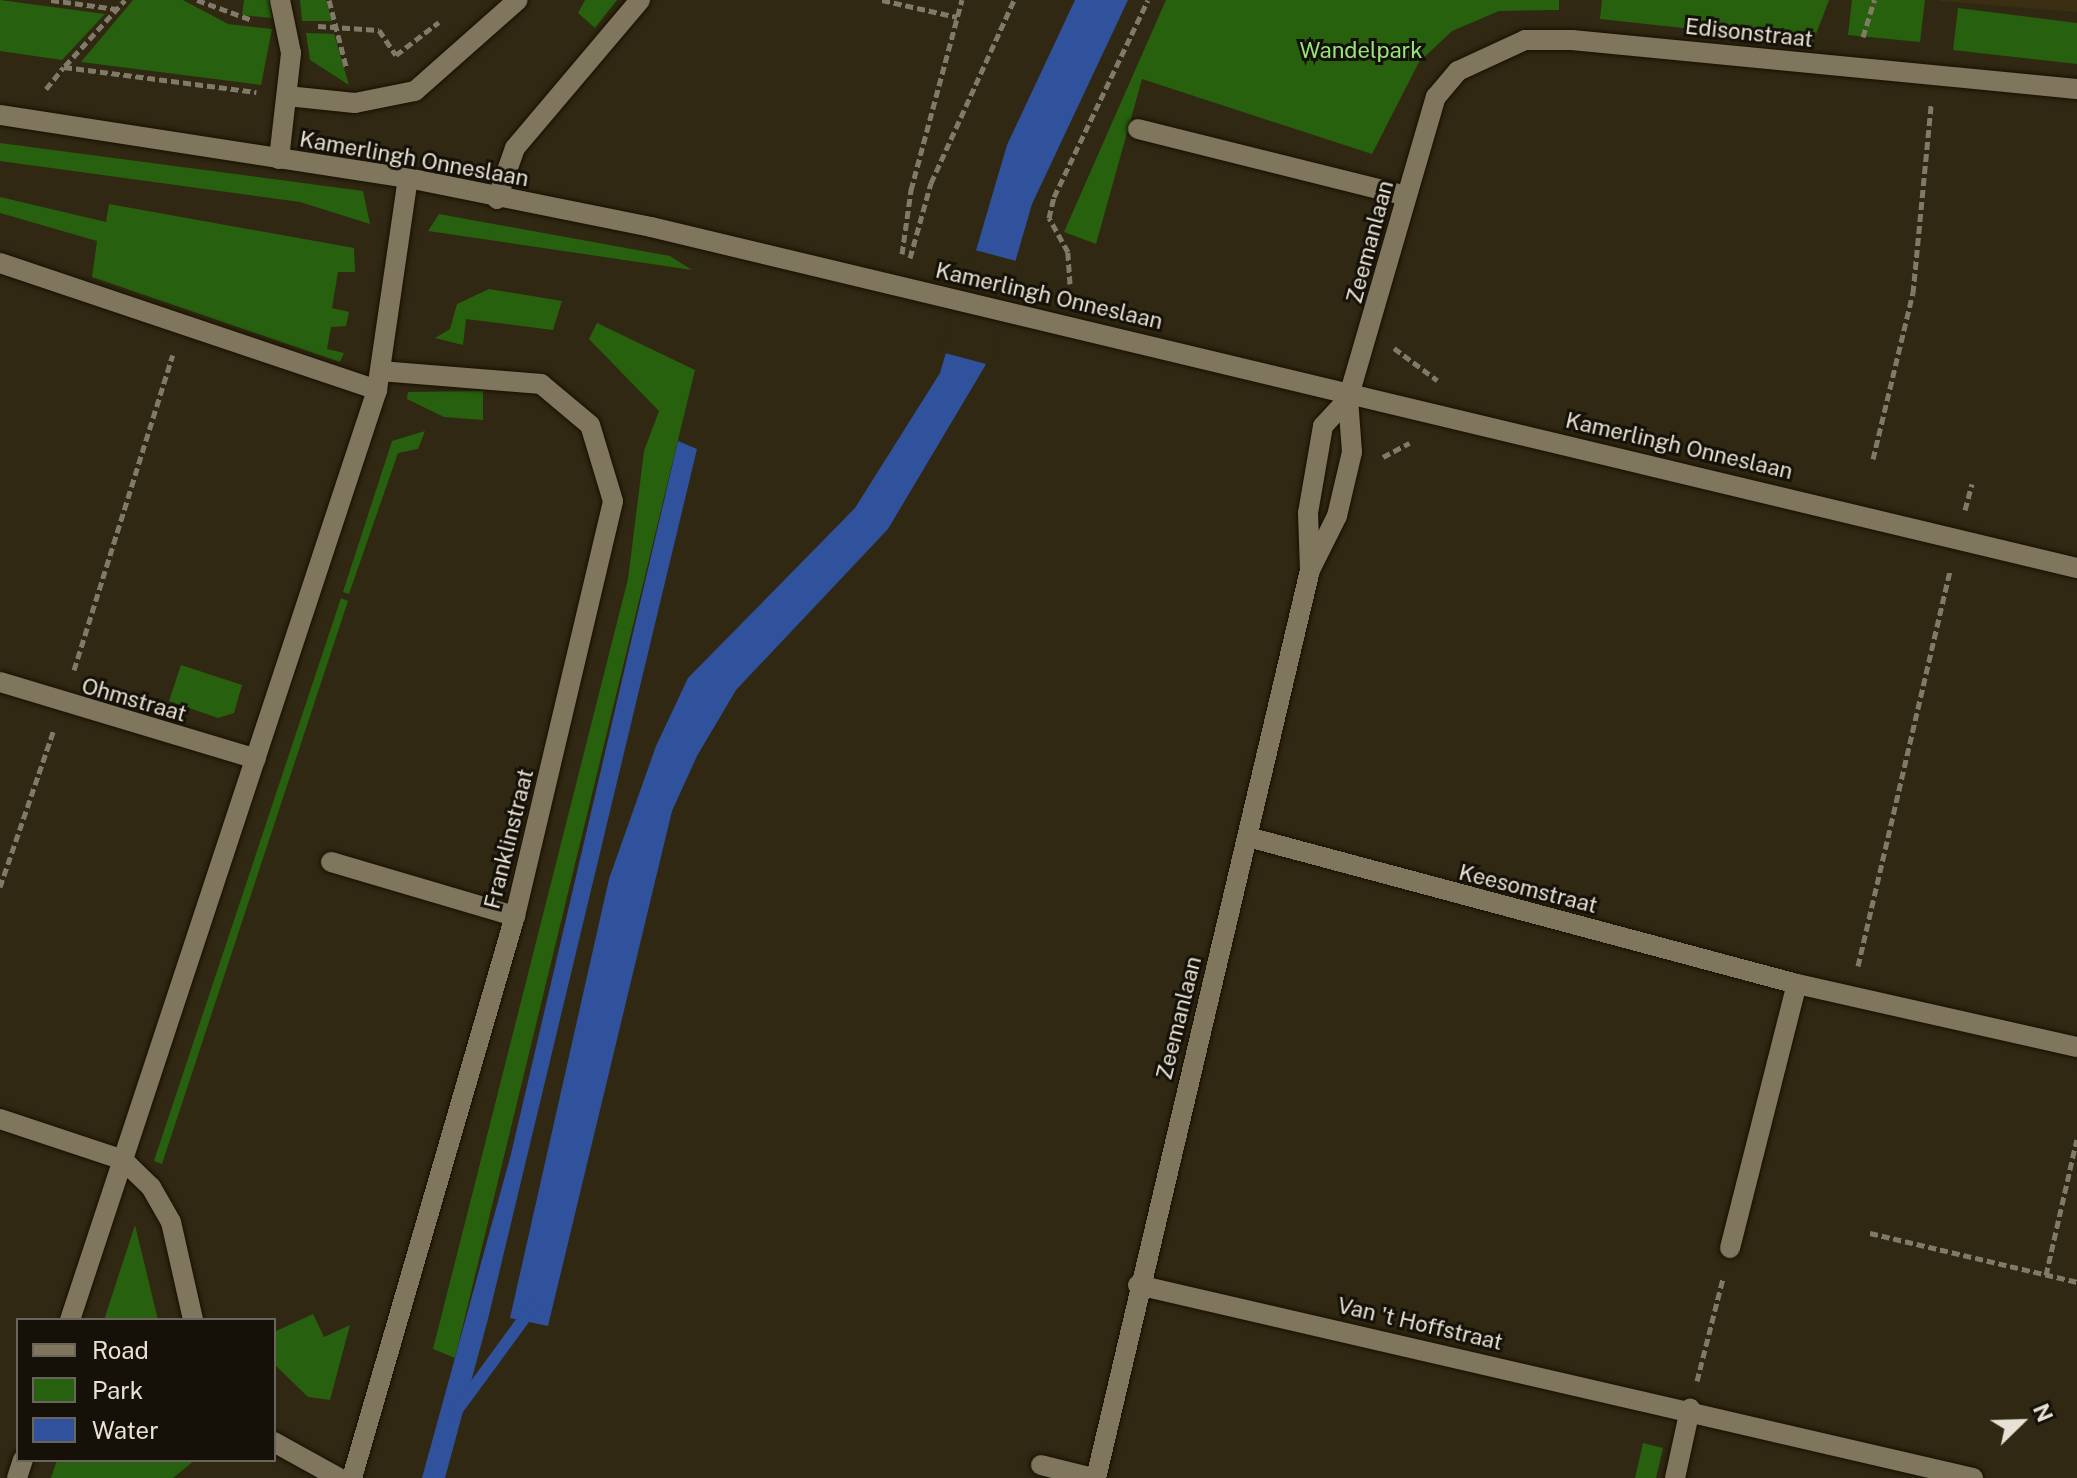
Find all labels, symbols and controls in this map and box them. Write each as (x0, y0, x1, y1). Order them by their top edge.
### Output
street label: Edisonstraat (1684, 13, 1814, 53)
park label: Wandelpark (1299, 38, 1423, 64)
street label: Kamerlingh Onneslaan (297, 126, 531, 192)
street label: Zeemanlaan (1341, 178, 1399, 306)
street label: Kamerlingh Onneslaan (933, 257, 1165, 335)
street label: Kamerlingh Onneslaan (1563, 407, 1795, 485)
street label: Ohmstraat (79, 672, 189, 728)
street label: Franklinstraat (479, 766, 539, 912)
street label: Keesomstraat (1456, 859, 1600, 919)
street label: Zeemanlaan (1151, 954, 1207, 1082)
street label: Van 't Hoffstraat (1335, 1292, 1505, 1356)
legend (16, 1318, 276, 1462)
text: Road (92, 1336, 149, 1364)
text: Park (92, 1376, 143, 1404)
north arrow (1981, 1382, 2061, 1462)
text: N (2028, 1400, 2058, 1426)
text: Water (92, 1416, 159, 1444)

